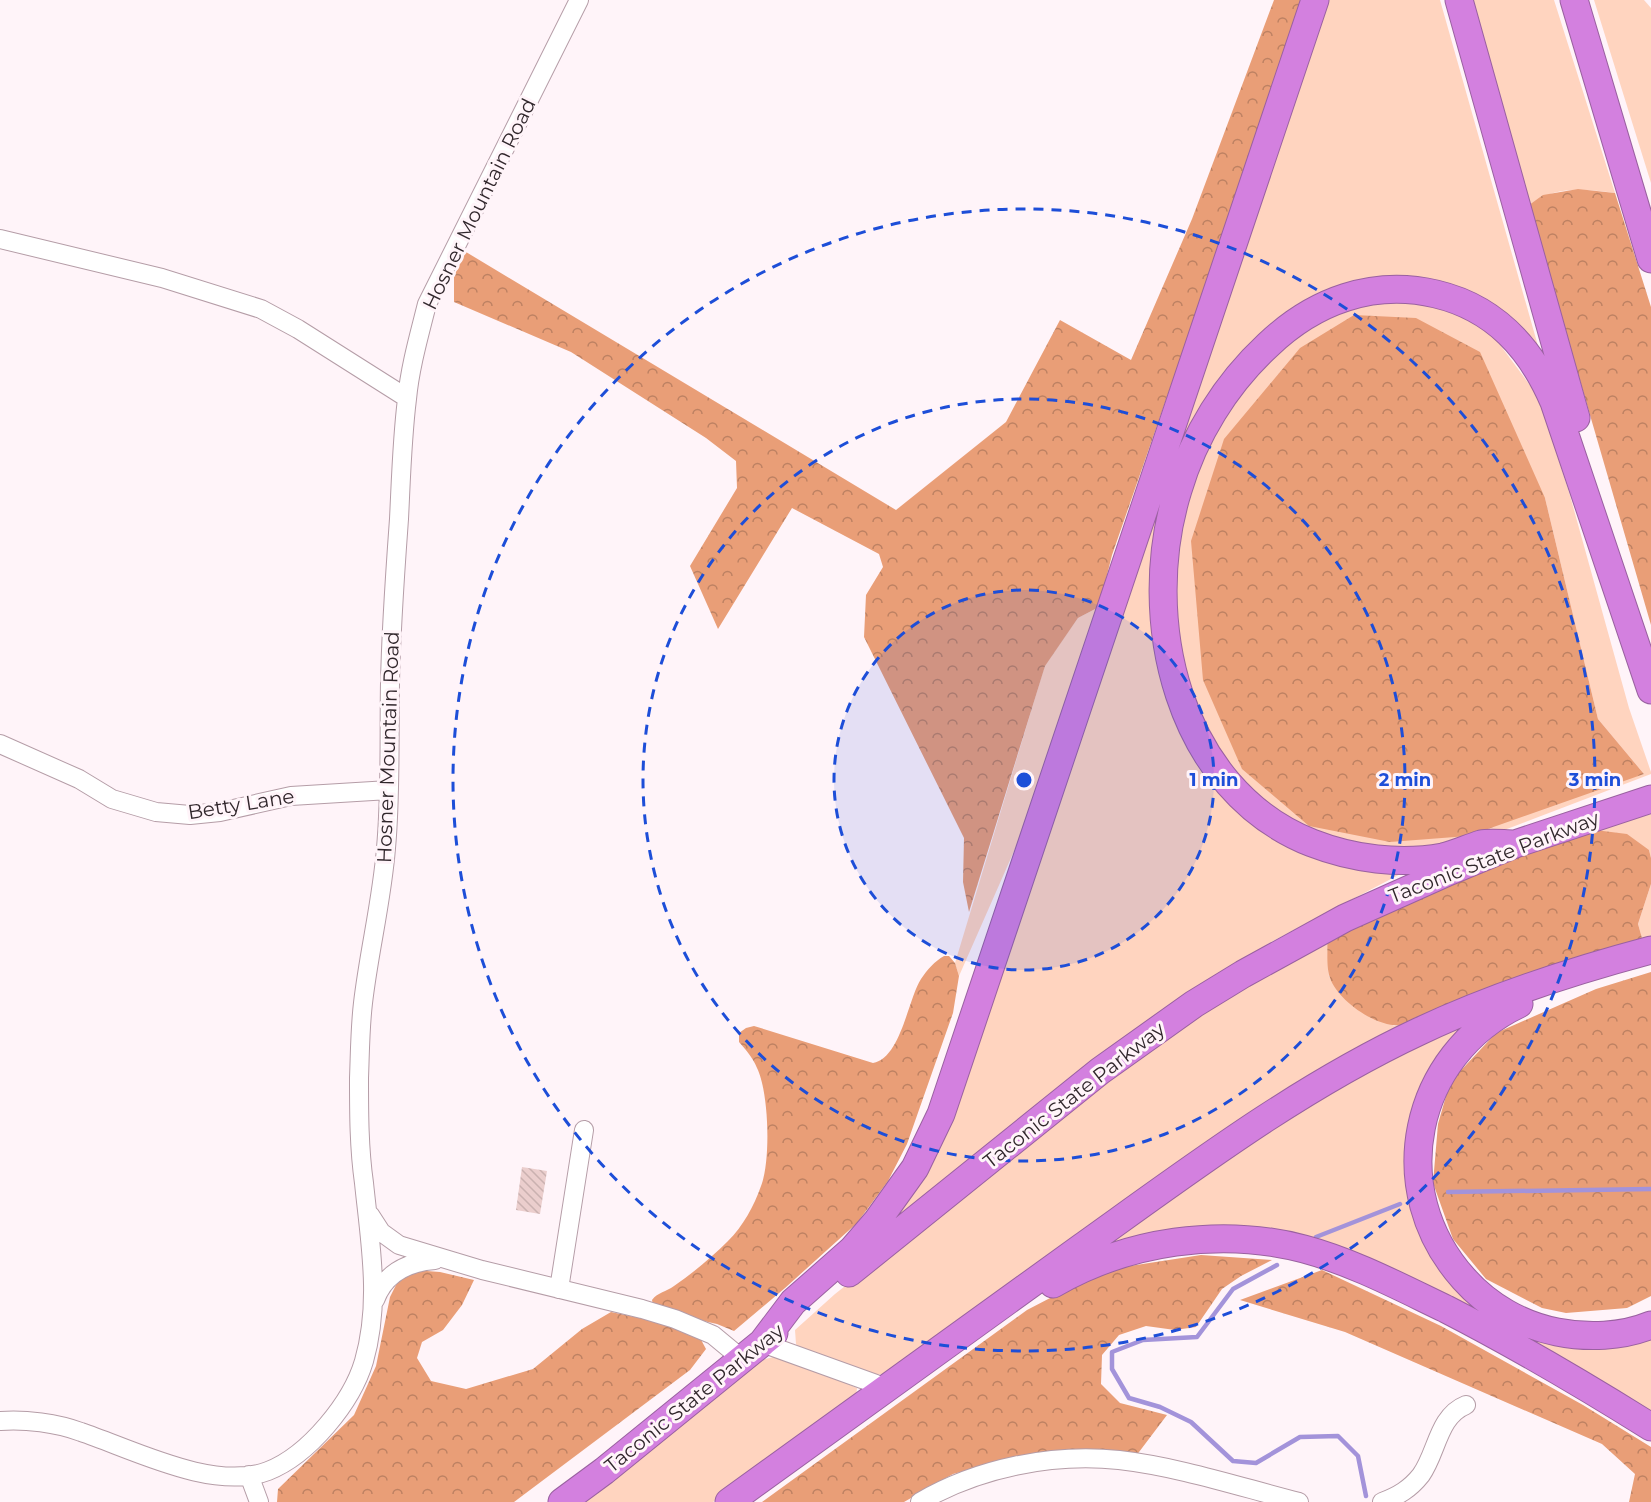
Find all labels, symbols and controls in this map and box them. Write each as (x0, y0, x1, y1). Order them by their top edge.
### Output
street label: Hosner Mountain Road (417, 94, 541, 314)
street label: Hosner Mountain Road (372, 631, 404, 863)
text: 1 min (1190, 769, 1238, 791)
text: 2 min (1379, 769, 1431, 791)
text: 3 min (1568, 769, 1621, 791)
centre of rings (1014, 770, 1034, 790)
street label: Betty Lane (186, 784, 296, 824)
street label: Taconic State Parkway (1386, 806, 1603, 908)
street label: Taconic State Parkway (979, 1017, 1169, 1173)
street label: Taconic State Parkway (600, 1318, 788, 1478)

